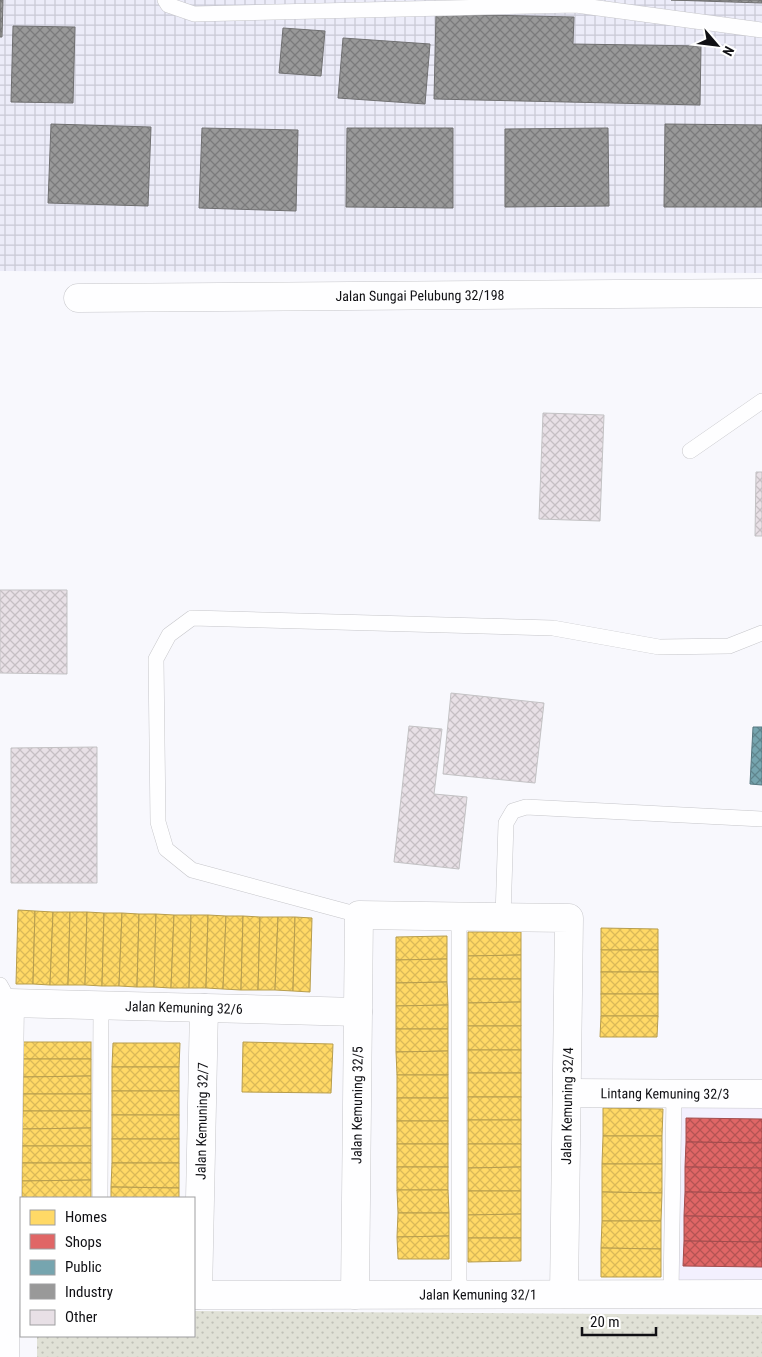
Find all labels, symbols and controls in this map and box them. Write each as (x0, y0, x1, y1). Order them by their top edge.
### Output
north arrow (692, 20, 742, 70)
text: N (719, 44, 738, 59)
street label: Jalan Sungai Pelubung 32/198 (335, 287, 505, 304)
street label: Jalan Kemuning 32/6 (125, 998, 243, 1017)
street label: Jalan Kemuning 32/5 (348, 1046, 366, 1164)
street label: Jalan Kemuning 32/4 (558, 1047, 576, 1165)
street label: Jalan Kemuning 32/7 (192, 1062, 211, 1180)
street label: Lintang Kemuning 32/3 (601, 1085, 729, 1102)
legend (20, 1197, 195, 1337)
text: Homes (65, 1208, 107, 1226)
text: Shops (65, 1233, 102, 1251)
text: Public (65, 1258, 102, 1276)
text: Industry (65, 1283, 113, 1301)
street label: Jalan Kemuning 32/1 (419, 1286, 537, 1303)
scale bar (582, 1304, 656, 1336)
text: Other (65, 1308, 98, 1326)
text: 20 m (590, 1313, 620, 1331)

